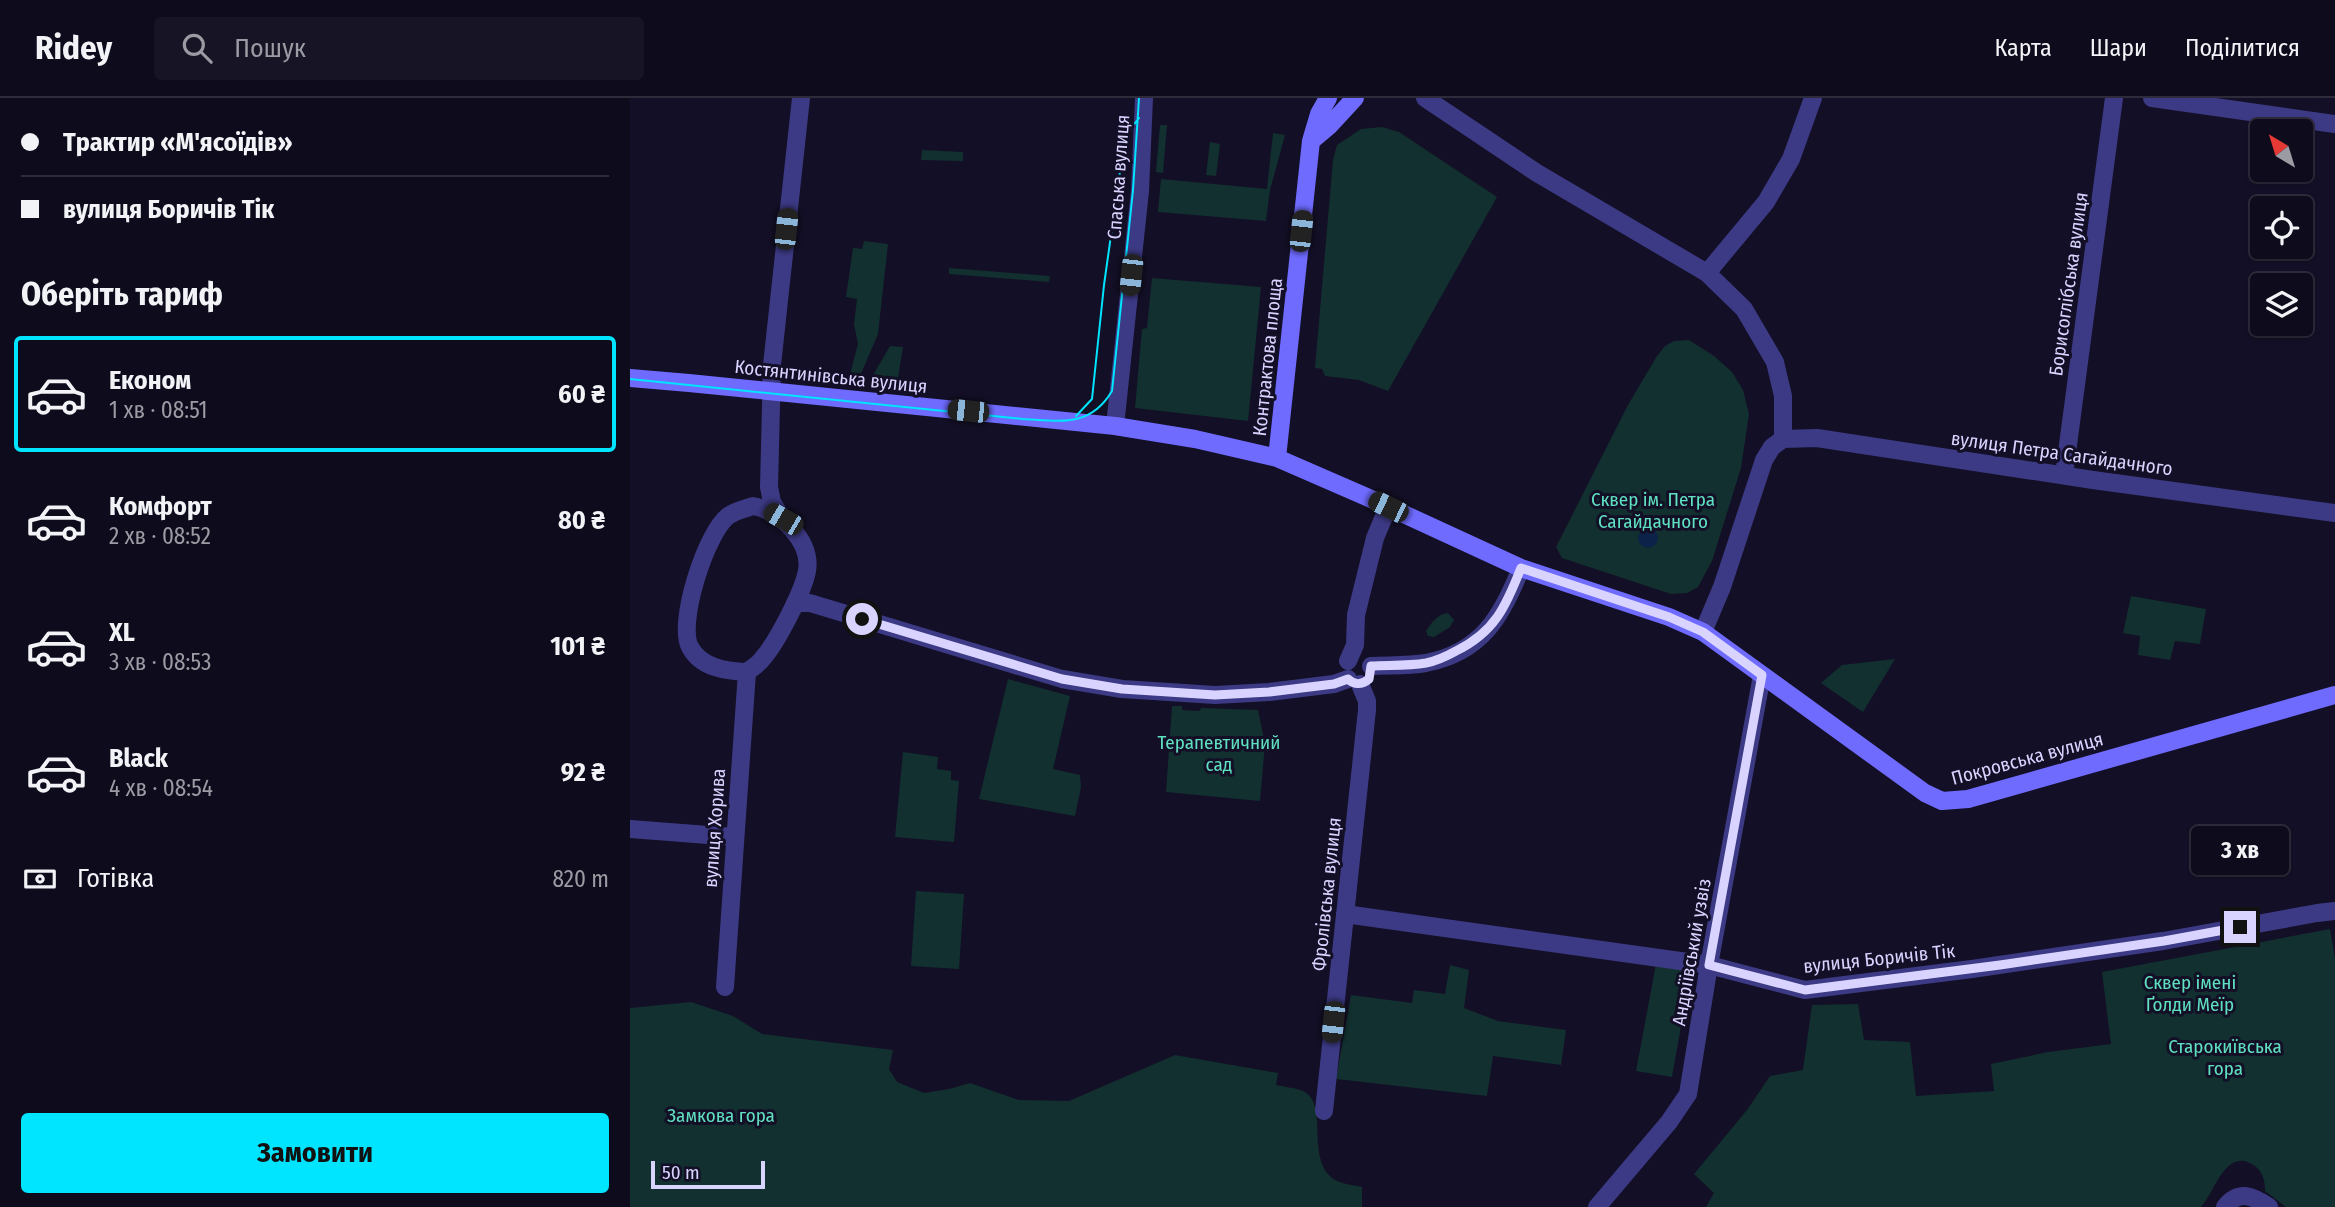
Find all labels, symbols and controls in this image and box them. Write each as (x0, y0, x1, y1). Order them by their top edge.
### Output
search box (154, 17, 644, 80)
text: Ridey (35, 28, 112, 68)
icon: search (178, 29, 216, 67)
text: Пошук (234, 33, 306, 64)
text: Карта (1994, 34, 2052, 62)
text: Шари (2090, 34, 2147, 62)
text: Поділитися (2185, 34, 2300, 62)
street label: Спаська вулиця (1103, 114, 1134, 240)
north arrow (2250, 119, 2314, 182)
map controls (2250, 119, 2313, 336)
text: Трактир «М'ясоїдів» (63, 127, 292, 158)
street label: Борисоглібська вулиця (2044, 191, 2093, 377)
text: вулиця Боричів Тік (63, 194, 274, 225)
button: locate (2250, 196, 2313, 259)
car (774, 207, 799, 251)
car (1289, 209, 1314, 253)
car (1119, 253, 1144, 297)
button: layers (2250, 273, 2313, 336)
text: Оберіть тариф (21, 275, 223, 313)
street label: Контрактова площа (1248, 277, 1287, 437)
street label: Костянтинівська вулиця (734, 355, 928, 398)
icon: car (25, 363, 88, 426)
text: Економ (109, 365, 191, 396)
text: 60 ₴ (558, 379, 605, 410)
text: 1 хв · 08:51 (109, 396, 208, 424)
car (947, 398, 990, 424)
street label: вулиця Петра Сагайдачного (1950, 427, 2174, 480)
car (1365, 488, 1412, 526)
park label: Сквер ім. Петра Сагайдачного (1591, 488, 1715, 533)
icon: car (25, 489, 88, 552)
text: Комфорт (109, 491, 212, 522)
car (760, 499, 807, 539)
text: 80 ₴ (558, 505, 605, 536)
text: 2 хв · 08:52 (109, 522, 211, 550)
route start (846, 603, 878, 635)
icon: car (25, 615, 88, 678)
text: XL (109, 617, 135, 648)
text: 101 ₴ (550, 631, 605, 662)
text: 3 хв · 08:53 (109, 648, 211, 676)
street label: Покровська вулиця (1949, 727, 2106, 790)
park label: Терапевтичний сад (1158, 731, 1280, 776)
icon: car (25, 741, 88, 804)
text: Black (109, 743, 168, 774)
text: 92 ₴ (561, 757, 605, 788)
street label: вулиця Хорива (699, 768, 730, 888)
text: 4 хв · 08:54 (109, 774, 213, 802)
street label: Фролівська вулиця (1307, 816, 1346, 972)
callout: 3 хв (2191, 826, 2289, 874)
text: 3 хв (2221, 836, 2259, 864)
icon: cash (21, 860, 59, 898)
text: Готівка (77, 863, 154, 894)
text: 820 m (552, 865, 609, 893)
street label: Андріївський узвіз (1667, 877, 1716, 1028)
route end (2224, 911, 2256, 943)
street label: вулиця Боричів Тік (1802, 939, 1956, 978)
park label: Сквер імені Ґолди Меїр (2144, 971, 2236, 1016)
car (1321, 1000, 1346, 1044)
park label: Старокиївська гора (2168, 1035, 2282, 1080)
park label: Замкова гора (667, 1104, 775, 1127)
button: Замовити (21, 1113, 609, 1193)
scale bar (651, 1158, 765, 1190)
text: 50 m (662, 1161, 700, 1184)

